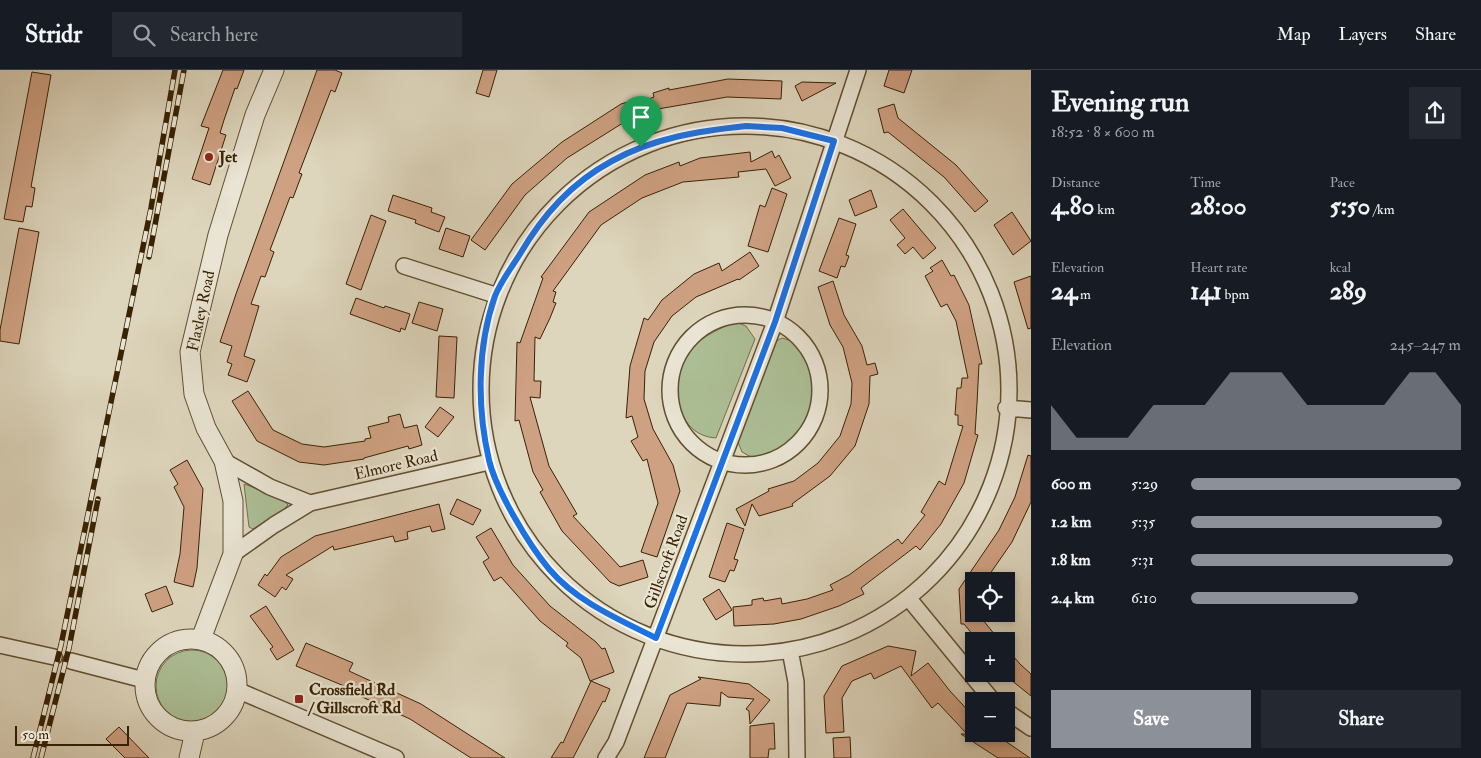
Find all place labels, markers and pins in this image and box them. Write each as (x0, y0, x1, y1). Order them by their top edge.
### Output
pin (620, 96, 662, 147)
place label: Jet (218, 147, 238, 168)
marker: Jet (203, 151, 215, 163)
place label: Crossfield Rd / Gillscroft Rd (307, 680, 401, 718)
marker: Crossfield Rd / Gillscroft Rd (293, 693, 305, 705)

